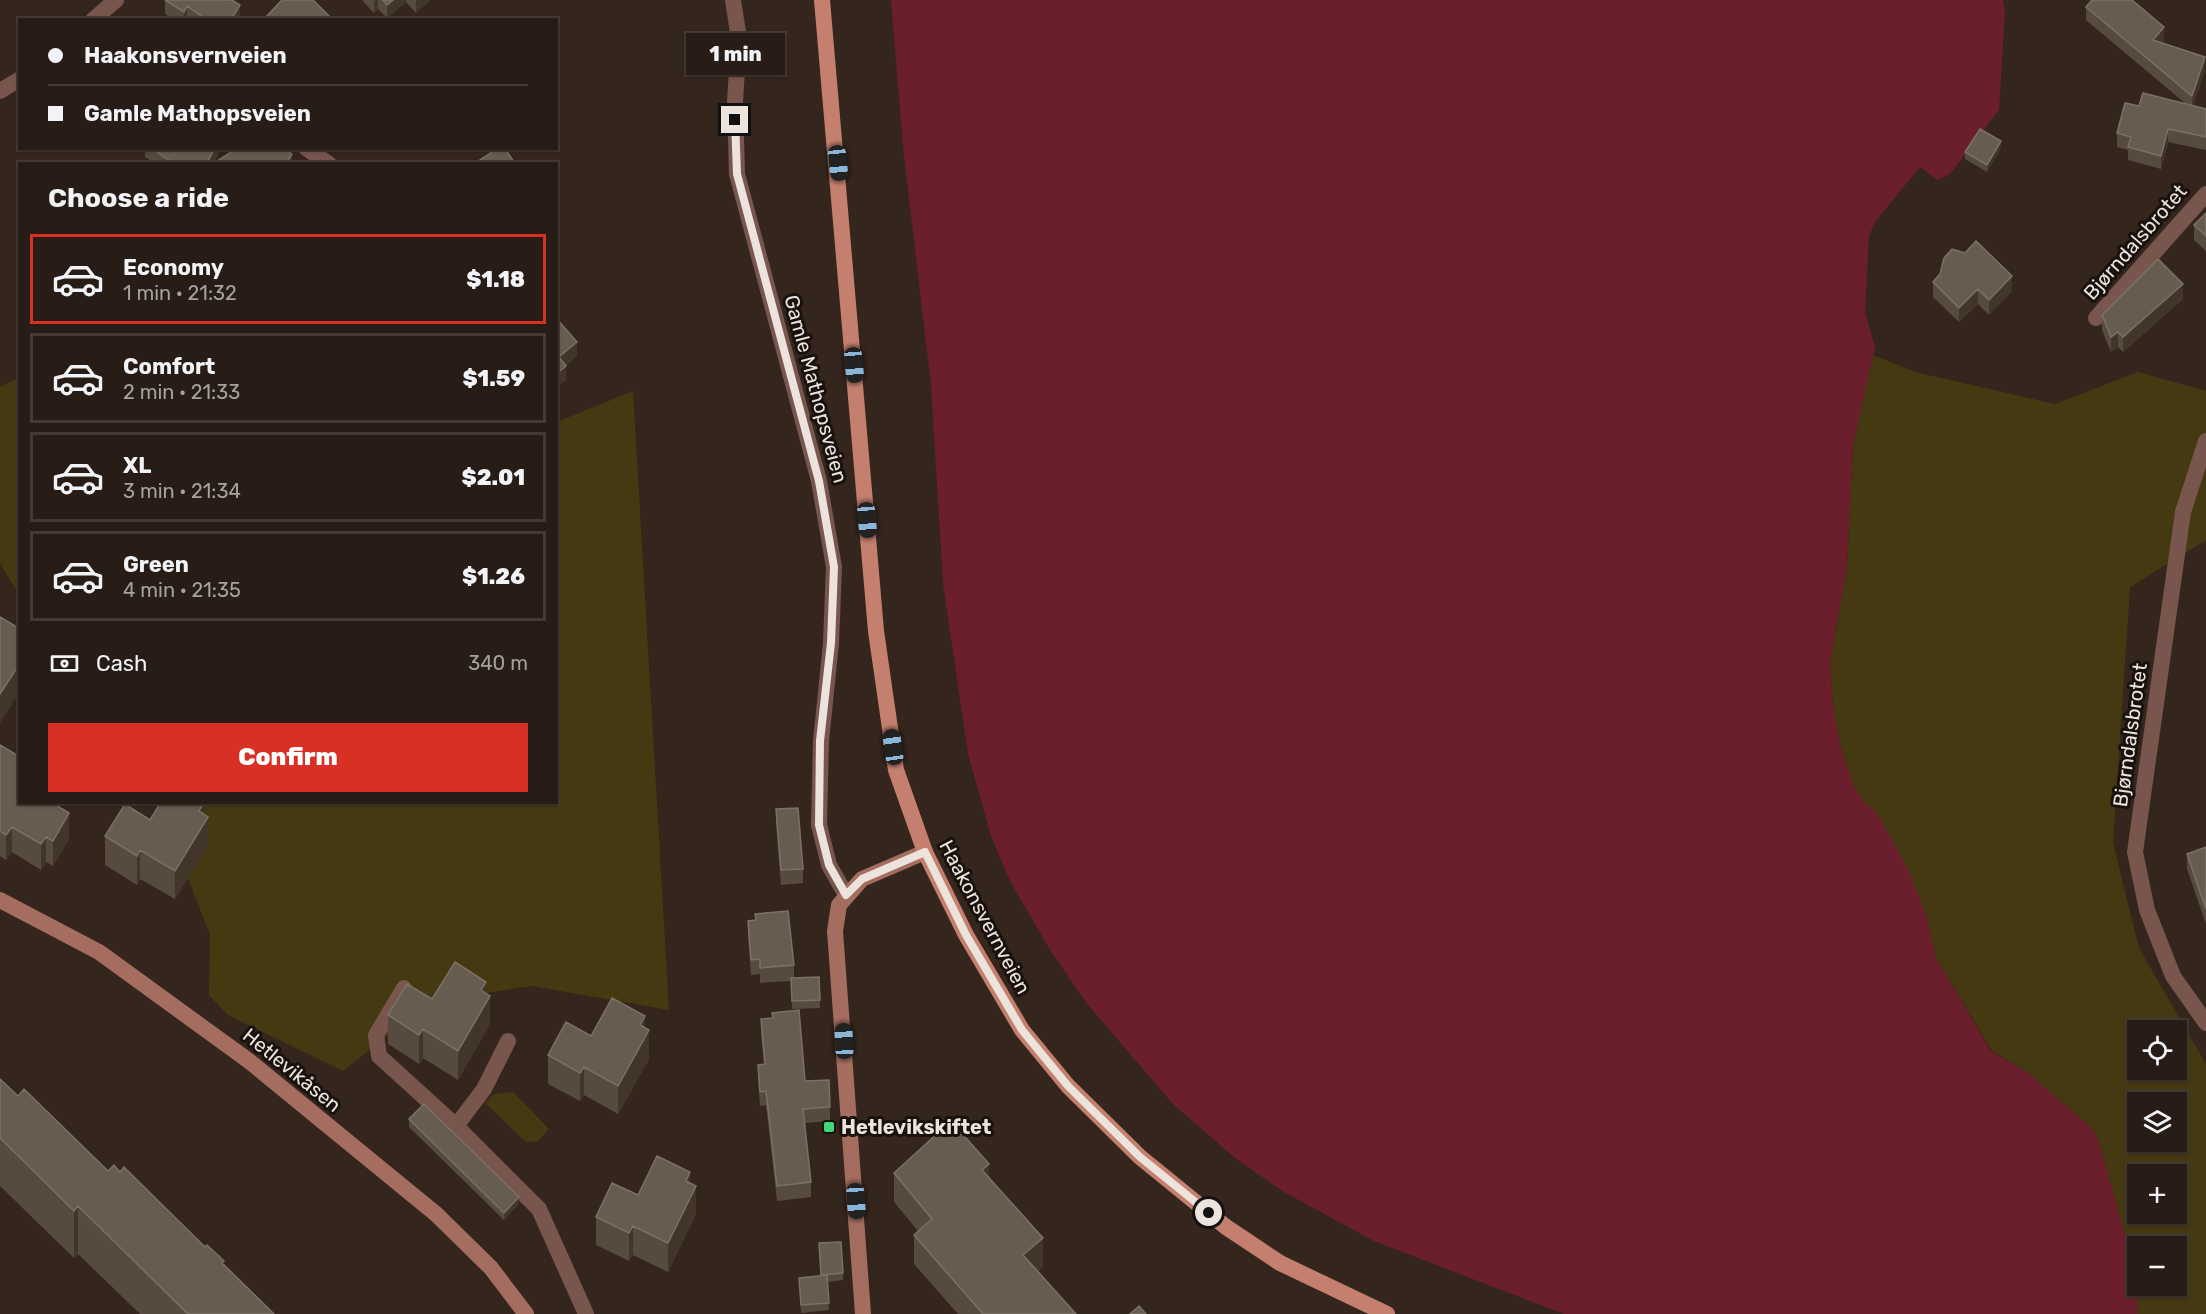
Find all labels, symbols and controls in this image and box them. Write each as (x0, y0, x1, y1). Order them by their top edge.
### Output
callout: 1 min (686, 33, 784, 75)
text: Haakonsvernveien (84, 42, 287, 69)
text: 1 min (709, 42, 762, 66)
text: Gamle Mathopsveien (84, 100, 311, 127)
route end (721, 106, 748, 133)
car (827, 144, 849, 182)
street label: Bjørndalsbrotet (2078, 179, 2192, 305)
text: Choose a ride (48, 182, 229, 214)
icon: car (51, 252, 105, 306)
text: Economy (123, 254, 224, 281)
text: $1.18 (466, 266, 525, 293)
text: 1 min · 21:32 (123, 281, 237, 305)
street label: Gamle Mathopsveien (779, 292, 853, 486)
car (843, 346, 865, 384)
icon: car (51, 351, 105, 405)
text: Comfort (123, 353, 215, 380)
text: $1.59 (462, 365, 525, 392)
text: 2 min · 21:33 (123, 380, 240, 404)
icon: car (51, 450, 105, 504)
text: XL (123, 452, 151, 479)
text: $2.01 (461, 464, 525, 491)
text: 3 min · 21:34 (123, 479, 241, 503)
car (856, 501, 878, 539)
icon: car (51, 549, 105, 603)
text: Green (123, 551, 189, 578)
text: $1.26 (462, 563, 525, 590)
text: 4 min · 21:35 (123, 578, 241, 602)
icon: cash (48, 647, 81, 680)
text: Cash (96, 650, 147, 677)
text: 340 m (468, 651, 528, 675)
street label: Bjørndalsbrotet (2108, 661, 2152, 809)
button: Confirm (48, 723, 528, 792)
car (882, 728, 904, 766)
street label: Haakonsvernveien (934, 836, 1036, 998)
map controls (2127, 1020, 2187, 1296)
button: locate (2127, 1020, 2187, 1080)
street label: Hetlevikåsen (238, 1023, 346, 1117)
car (834, 1023, 854, 1059)
button: layers (2127, 1092, 2187, 1152)
place label: Hetlevikskiftet (841, 1115, 991, 1139)
marker: Hetlevikskiftet (822, 1120, 836, 1134)
button: + (2127, 1164, 2187, 1224)
car (846, 1182, 866, 1220)
route start (1195, 1199, 1222, 1226)
button: − (2127, 1236, 2187, 1296)

